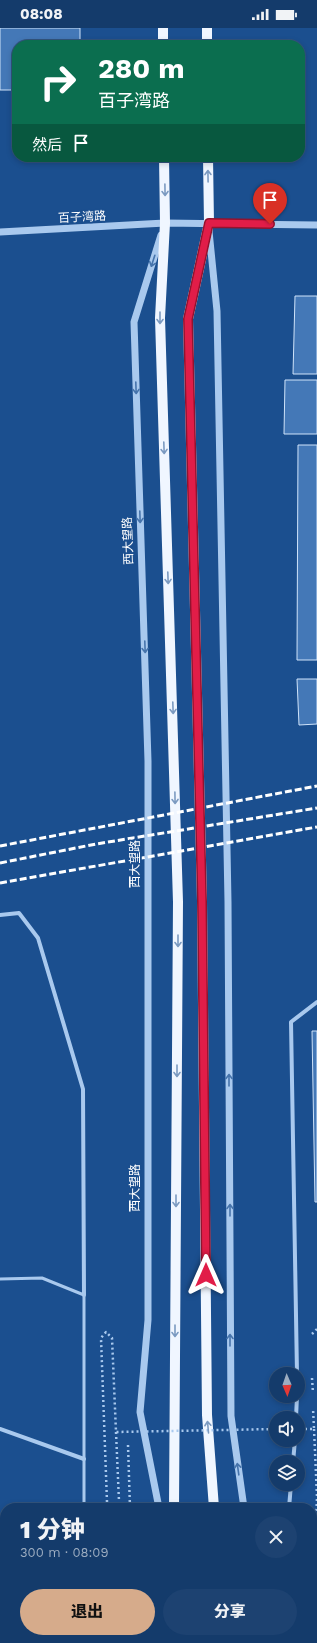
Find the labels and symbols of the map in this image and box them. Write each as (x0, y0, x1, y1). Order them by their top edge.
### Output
one-way arrow (204, 170, 212, 183)
one-way arrow (161, 183, 169, 196)
pin (253, 183, 287, 224)
street label: 百子湾路 (58, 209, 106, 225)
one-way arrow (149, 254, 156, 267)
one-way arrow (156, 311, 164, 324)
one-way arrow (132, 381, 140, 394)
one-way arrow (160, 441, 168, 454)
one-way arrow (137, 510, 144, 523)
street label: 西大望路 (120, 517, 136, 565)
one-way arrow (165, 571, 172, 584)
one-way arrow (141, 640, 148, 653)
one-way arrow (169, 701, 176, 714)
one-way arrow (172, 791, 179, 804)
street label: 西大望路 (128, 840, 142, 888)
one-way arrow (174, 934, 182, 947)
one-way arrow (173, 1064, 181, 1077)
one-way arrow (225, 1074, 233, 1087)
street label: 西大望路 (128, 1164, 142, 1212)
one-way arrow (172, 1194, 180, 1207)
one-way arrow (226, 1204, 234, 1217)
position arrow (185, 1254, 227, 1296)
one-way arrow (171, 1324, 179, 1337)
one-way arrow (226, 1334, 234, 1347)
north arrow (269, 1367, 305, 1403)
one-way arrow (204, 1421, 211, 1434)
one-way arrow (234, 1463, 242, 1476)

